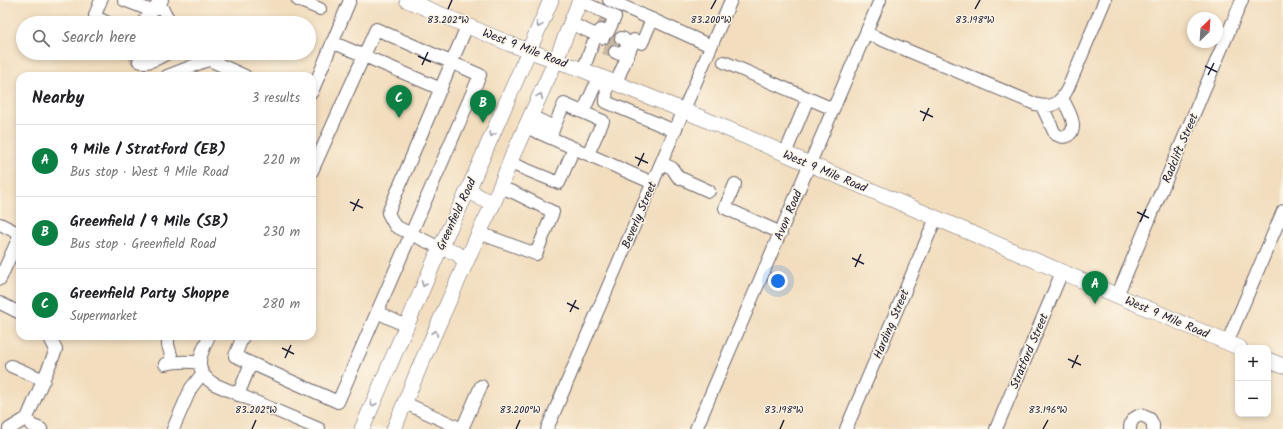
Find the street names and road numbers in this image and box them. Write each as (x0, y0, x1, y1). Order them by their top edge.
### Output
street label: West 9 Mile Road (480, 24, 571, 74)
street label: Radclift Street (1157, 110, 1204, 186)
street label: West 9 Mile Road (780, 145, 871, 198)
street label: Greenfield Road (431, 174, 482, 254)
street label: Beverly Street (617, 178, 662, 252)
street label: Avon Road (769, 186, 808, 243)
street label: Harding Street (868, 286, 915, 362)
street label: West 9 Mile Road (1122, 291, 1213, 344)
street label: Stratford Street (1005, 310, 1054, 392)

